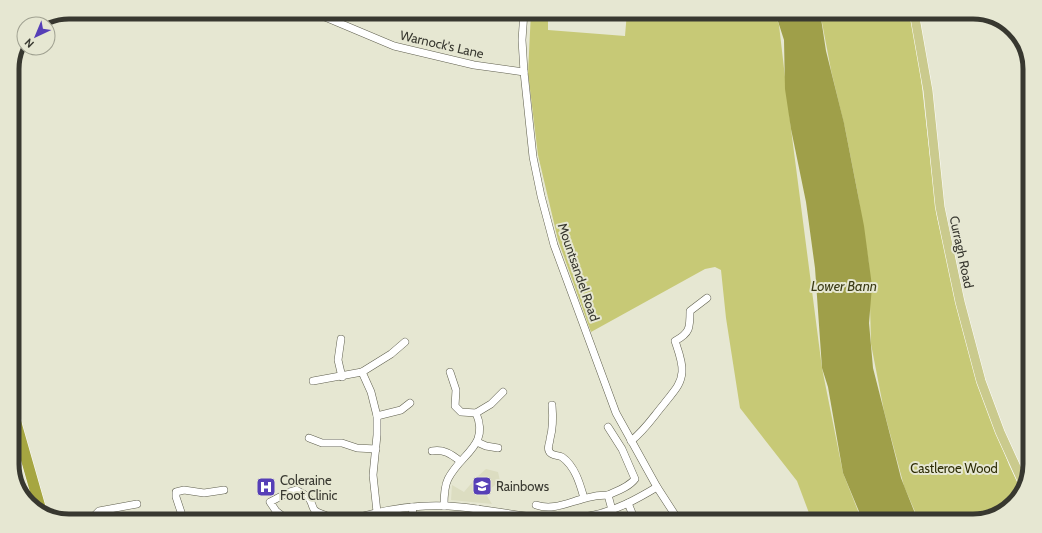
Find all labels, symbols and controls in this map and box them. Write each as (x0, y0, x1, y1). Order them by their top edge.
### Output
north arrow (16, 16, 56, 56)
street label: Warnock's Lane (399, 27, 486, 61)
text: N (21, 35, 37, 51)
street label: Curragh Road (947, 214, 977, 290)
street label: Mountsandel Road (555, 221, 603, 323)
water label: Lower Bann (811, 277, 877, 295)
park label: Castleroe Wood (910, 460, 998, 476)
place label: Coleraine Foot Clinic (280, 472, 338, 503)
school or university icon: Rainbows (471, 475, 493, 497)
hospital icon: Coleraine Foot Clinic (255, 476, 277, 498)
place label: Rainbows (496, 478, 550, 494)

